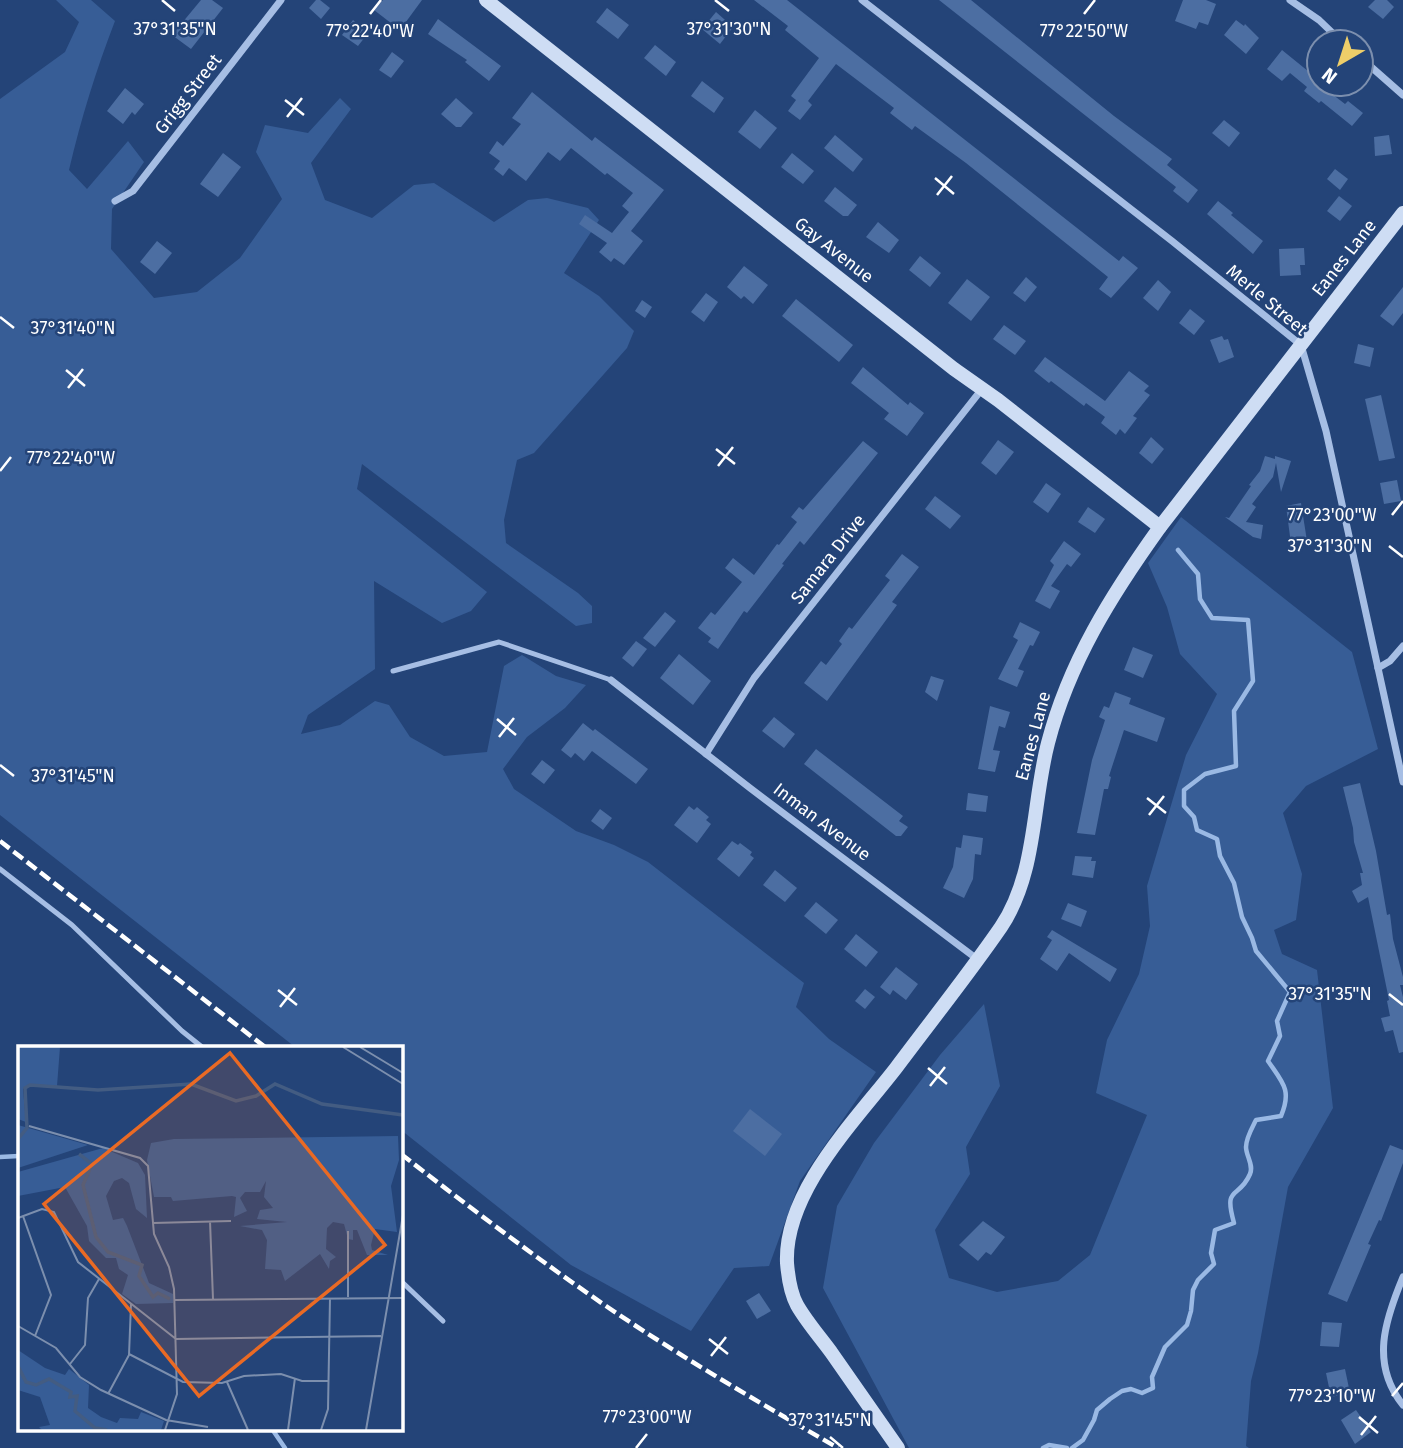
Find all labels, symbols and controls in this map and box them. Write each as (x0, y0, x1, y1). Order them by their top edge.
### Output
text: 37°31'35"N (133, 18, 217, 40)
text: 37°31'30"N (686, 18, 772, 40)
text: 77°22'40"W (326, 20, 414, 42)
text: 77°22'50"W (1040, 20, 1128, 42)
north arrow (1305, 28, 1375, 98)
street label: Grigg Street (150, 49, 226, 138)
text: N (1317, 63, 1342, 89)
street label: Gay Avenue (790, 212, 878, 288)
street label: Eanes Lane (1307, 215, 1381, 301)
street label: Merle Street (1222, 260, 1313, 341)
text: 37°31'40"N (31, 317, 115, 339)
text: 77°22'40"W (27, 447, 115, 469)
text: 77°23'00"W (1287, 504, 1377, 526)
street label: Samara Drive (786, 510, 870, 608)
text: 37°31'30"N (1287, 535, 1373, 557)
street label: Eanes Lane (1011, 689, 1055, 783)
text: 37°31'45"N (31, 765, 115, 787)
street label: Inman Avenue (769, 778, 875, 866)
text: 37°31'35"N (1288, 983, 1372, 1005)
inset map (18, 1046, 402, 1430)
text: 77°23'10"W (1288, 1385, 1376, 1407)
text: 77°23'00"W (602, 1406, 692, 1428)
text: 37°31'45"N (788, 1409, 872, 1431)

